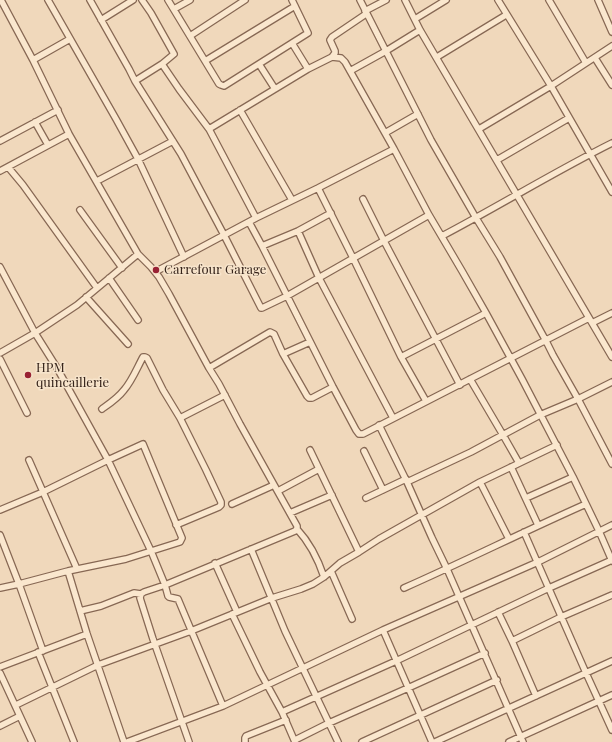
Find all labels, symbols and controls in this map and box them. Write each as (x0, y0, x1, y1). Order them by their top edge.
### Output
place label: Carrefour Garage (164, 262, 266, 278)
marker: Carrefour Garage (151, 265, 161, 275)
place label: HPM quincaillerie (36, 360, 109, 391)
marker: HPM quincaillerie (23, 370, 33, 380)

